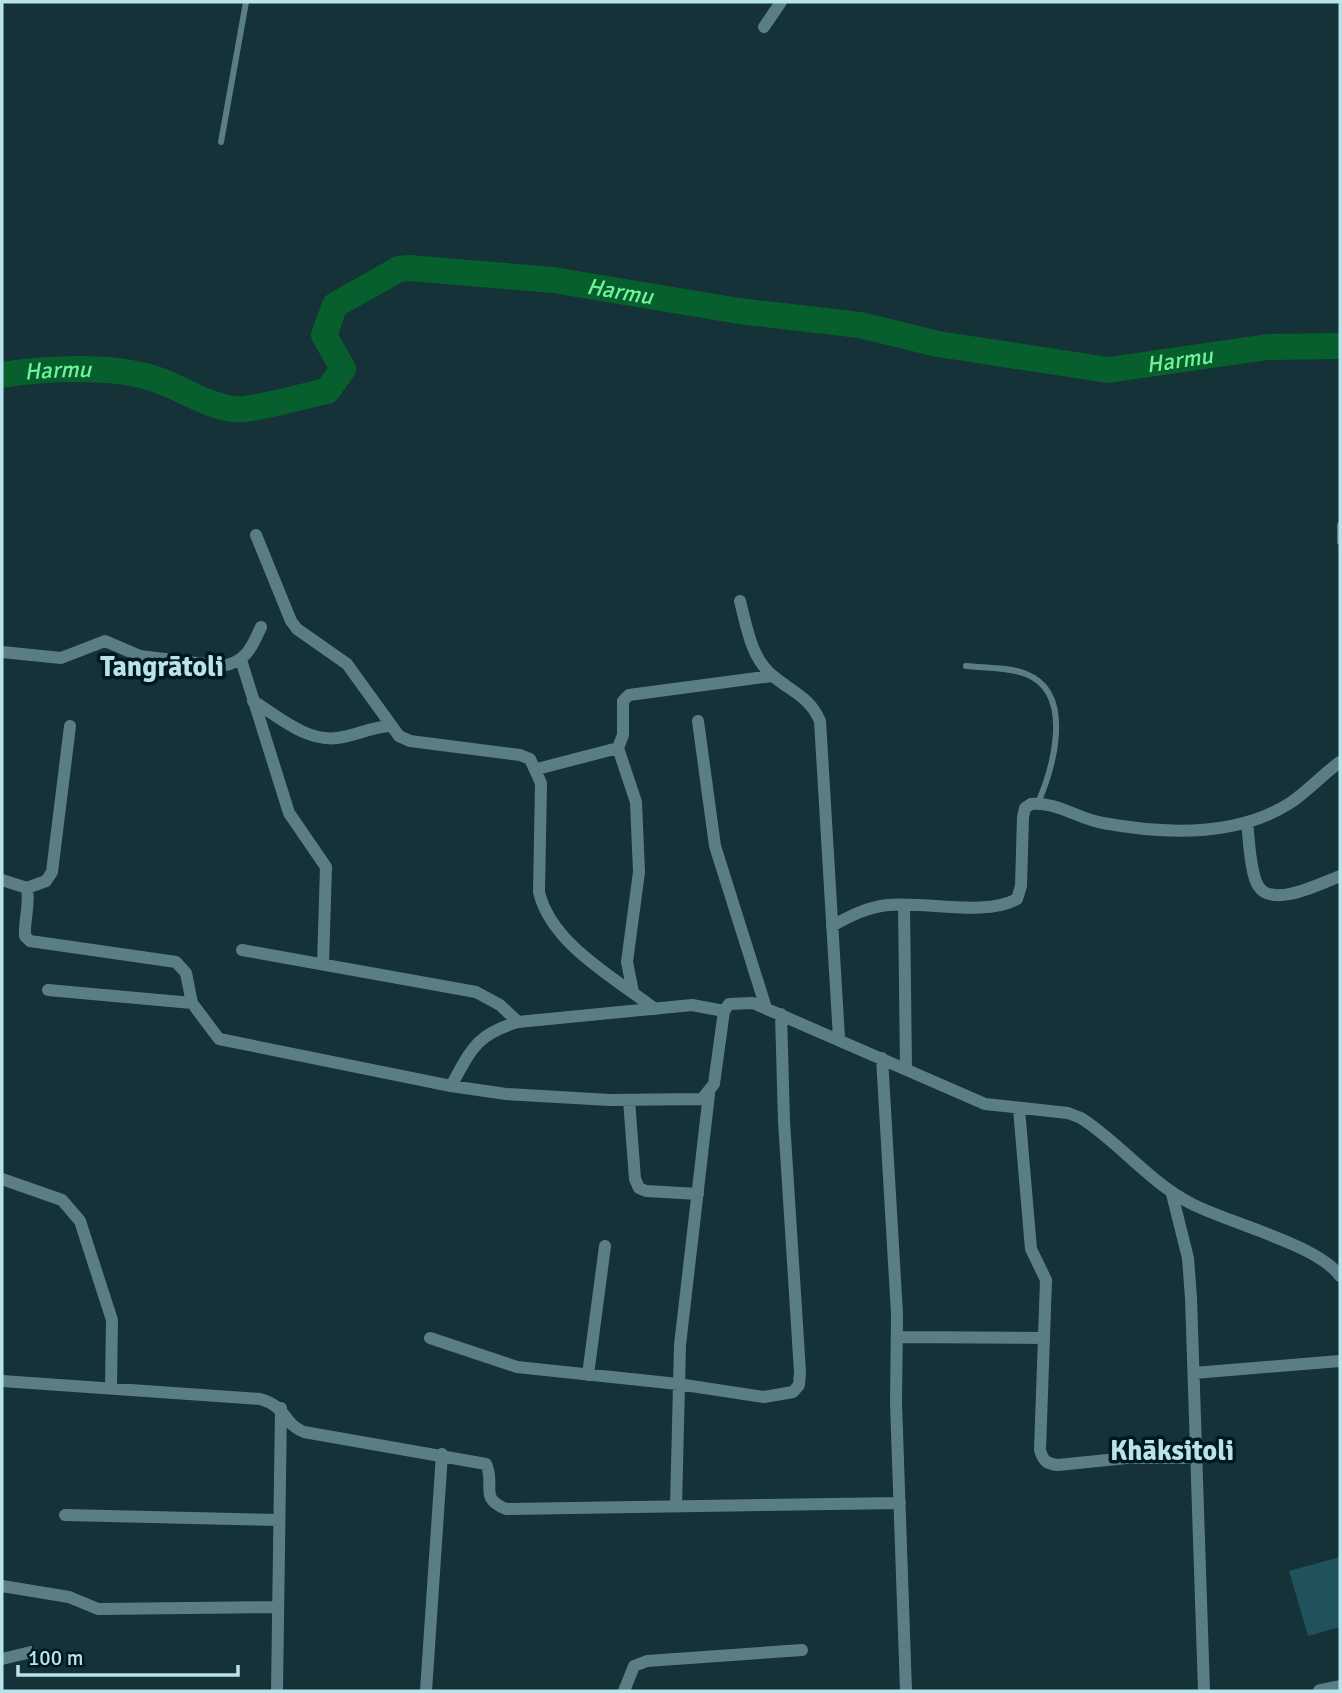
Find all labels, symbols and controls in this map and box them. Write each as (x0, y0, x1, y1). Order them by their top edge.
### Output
water label: Harmu (585, 272, 656, 312)
water label: Harmu (1144, 341, 1216, 379)
water label: Harmu (23, 355, 93, 387)
district label: Tangrātoli (100, 650, 224, 684)
district label: Khāksitoli (1110, 1434, 1234, 1468)
scale bar (18, 1634, 238, 1678)
text: 100 m (28, 1645, 83, 1671)

